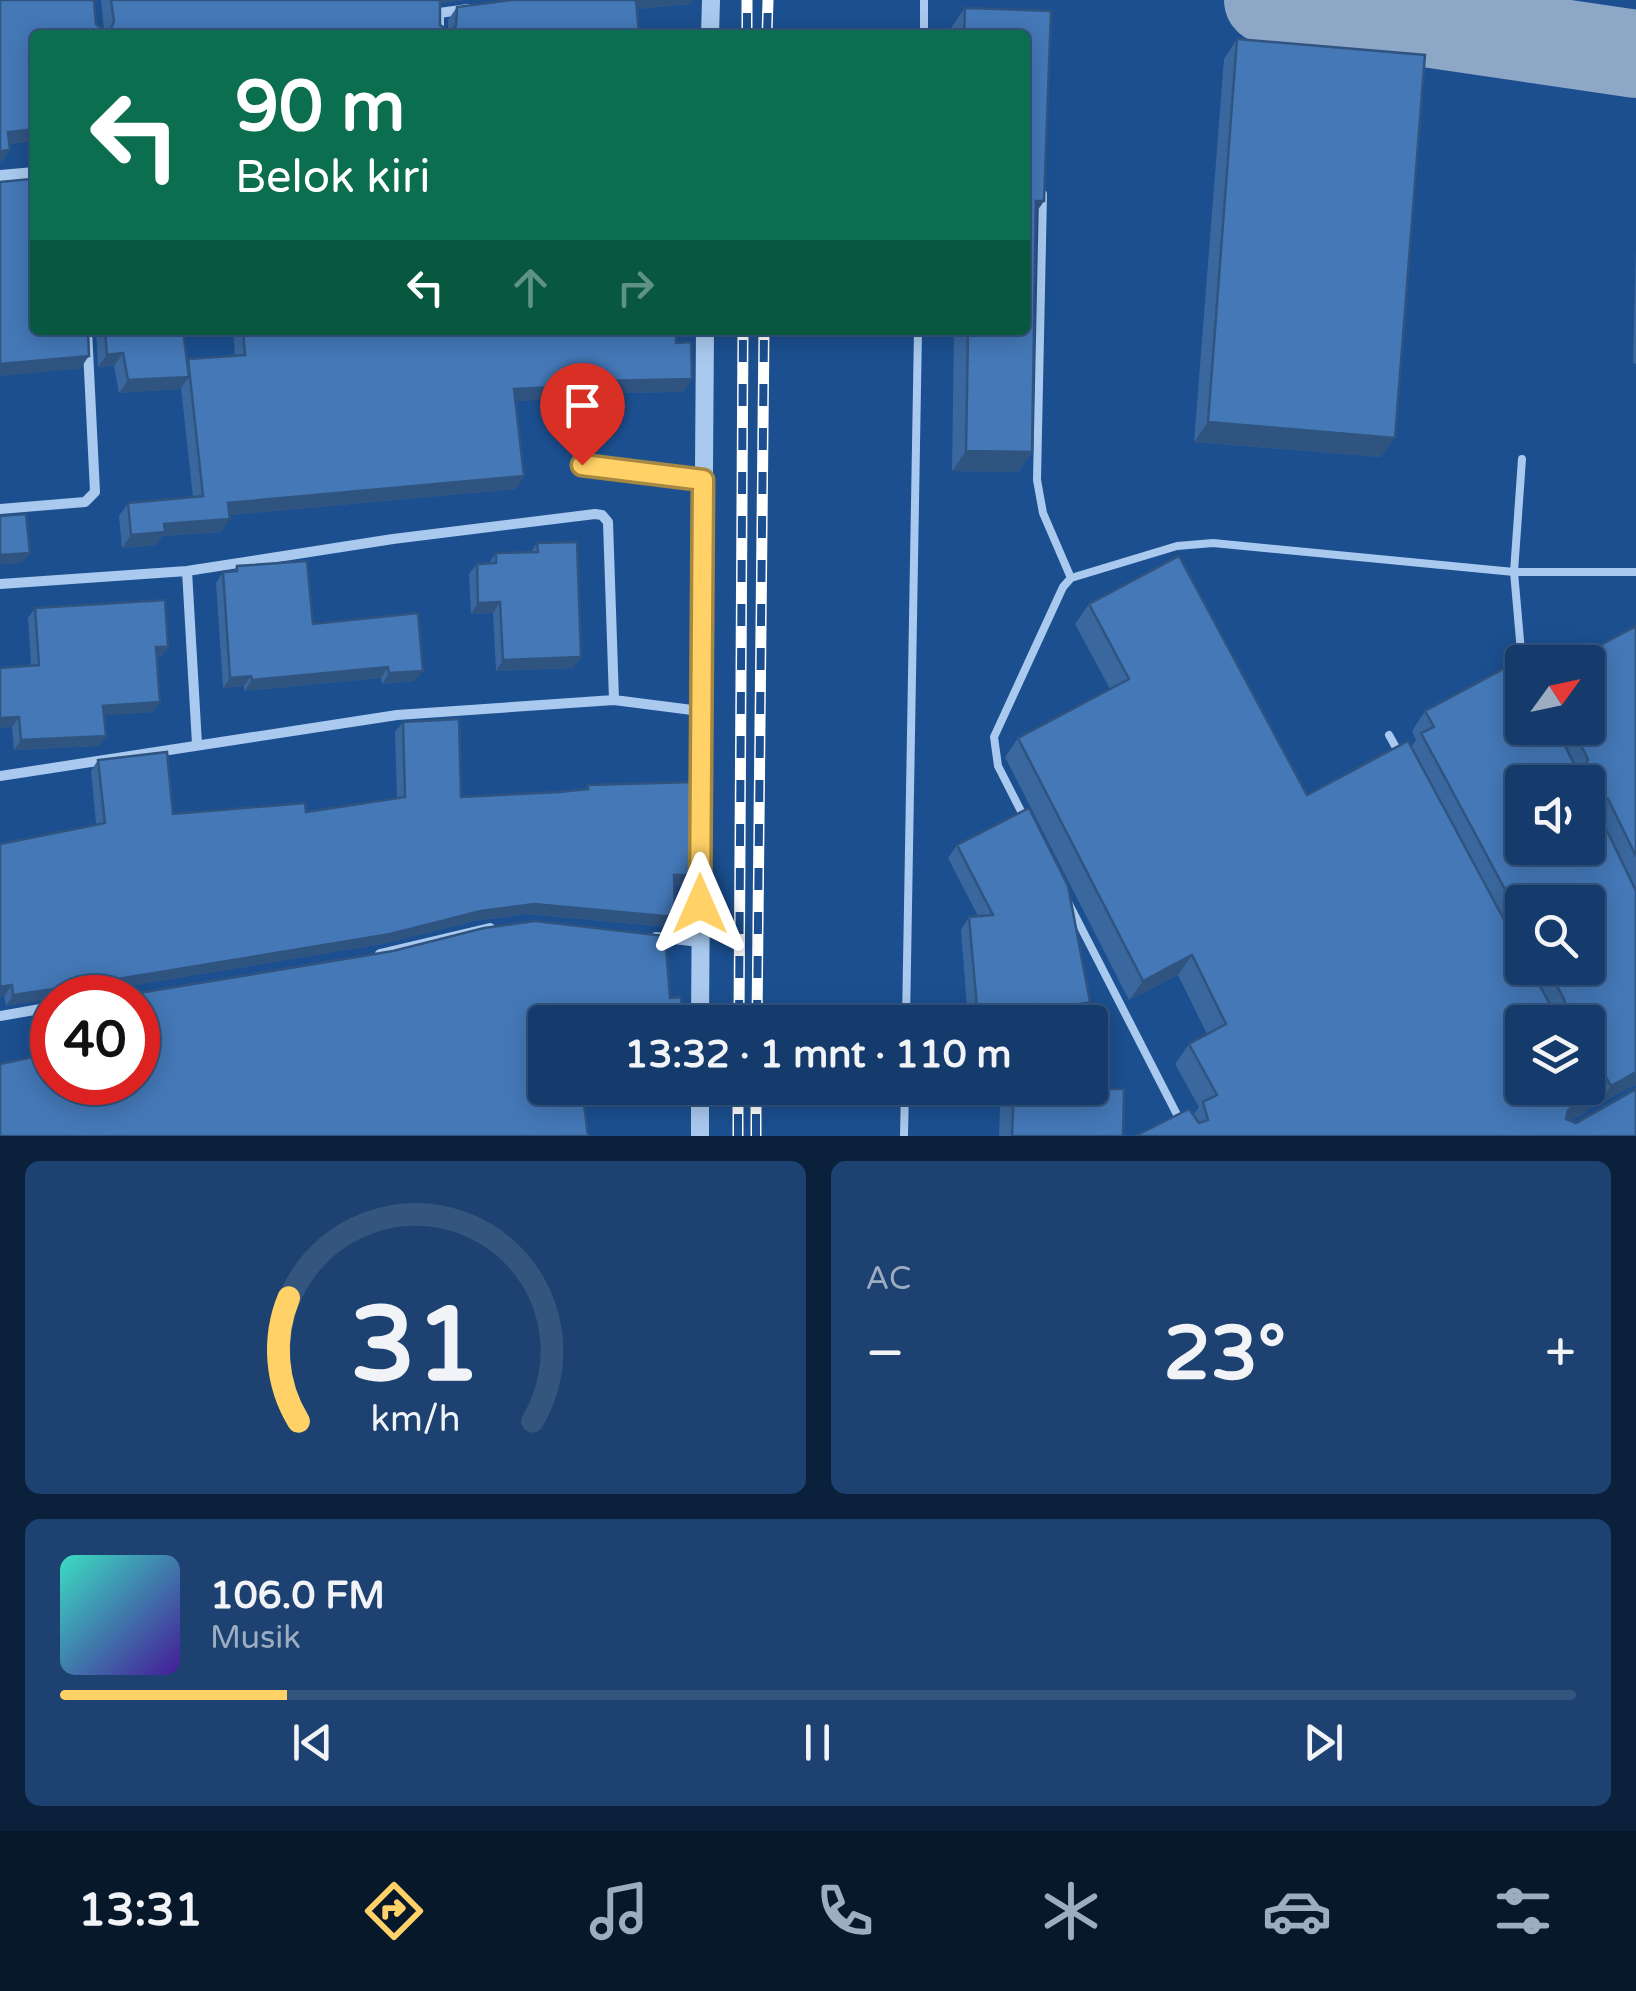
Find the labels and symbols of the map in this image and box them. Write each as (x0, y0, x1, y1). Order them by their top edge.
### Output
pin (540, 363, 625, 466)
north arrow (1505, 645, 1605, 745)
position arrow (648, 852, 752, 956)
speed limit sign: 40 (30, 975, 160, 1105)

